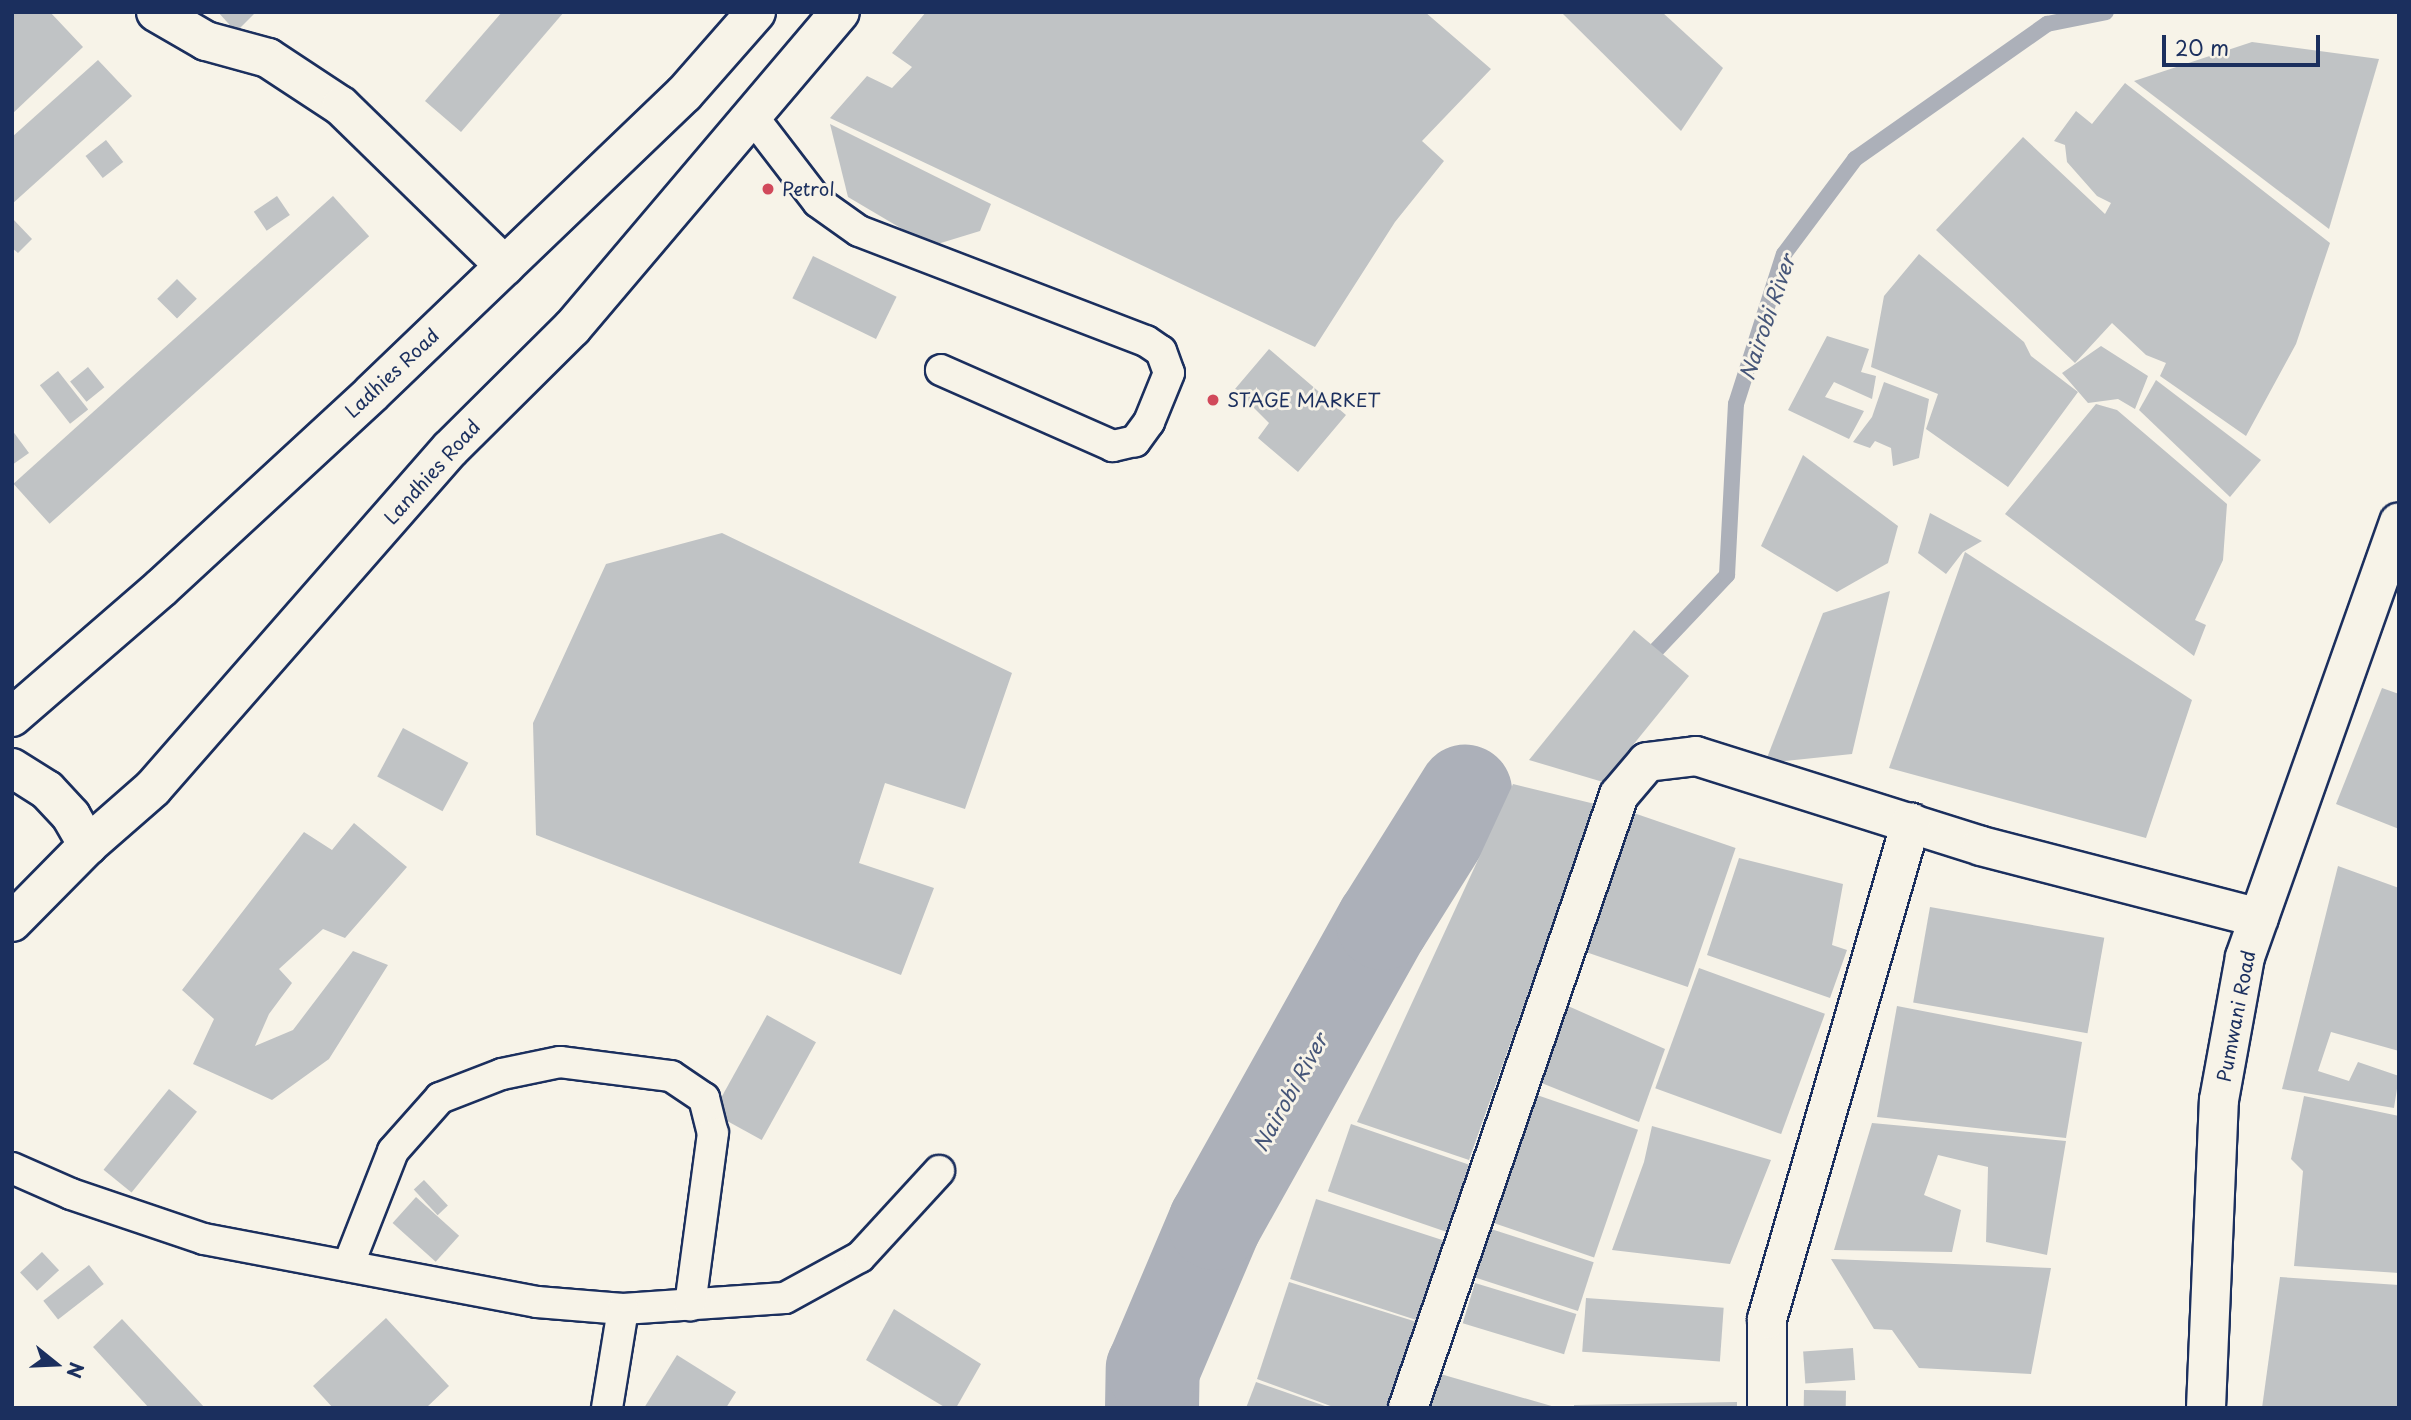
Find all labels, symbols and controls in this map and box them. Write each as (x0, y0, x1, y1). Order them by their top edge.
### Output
scale bar (2166, 21, 2324, 65)
text: 20 m (2175, 31, 2229, 63)
place label: Petrol (782, 178, 835, 200)
marker: Petrol (760, 181, 776, 197)
water label: Nairobi River (1733, 250, 1799, 384)
street label: Ladhies Road (340, 324, 444, 422)
place label: STAGE MARKET (1227, 389, 1381, 411)
marker: STAGE MARKET (1205, 392, 1221, 408)
street label: Landhies Road (380, 416, 484, 528)
street label: Pumwani Road (2212, 948, 2260, 1084)
water label: Nairobi River (1246, 1028, 1332, 1156)
north arrow (21, 1329, 91, 1399)
text: N (60, 1359, 92, 1382)

